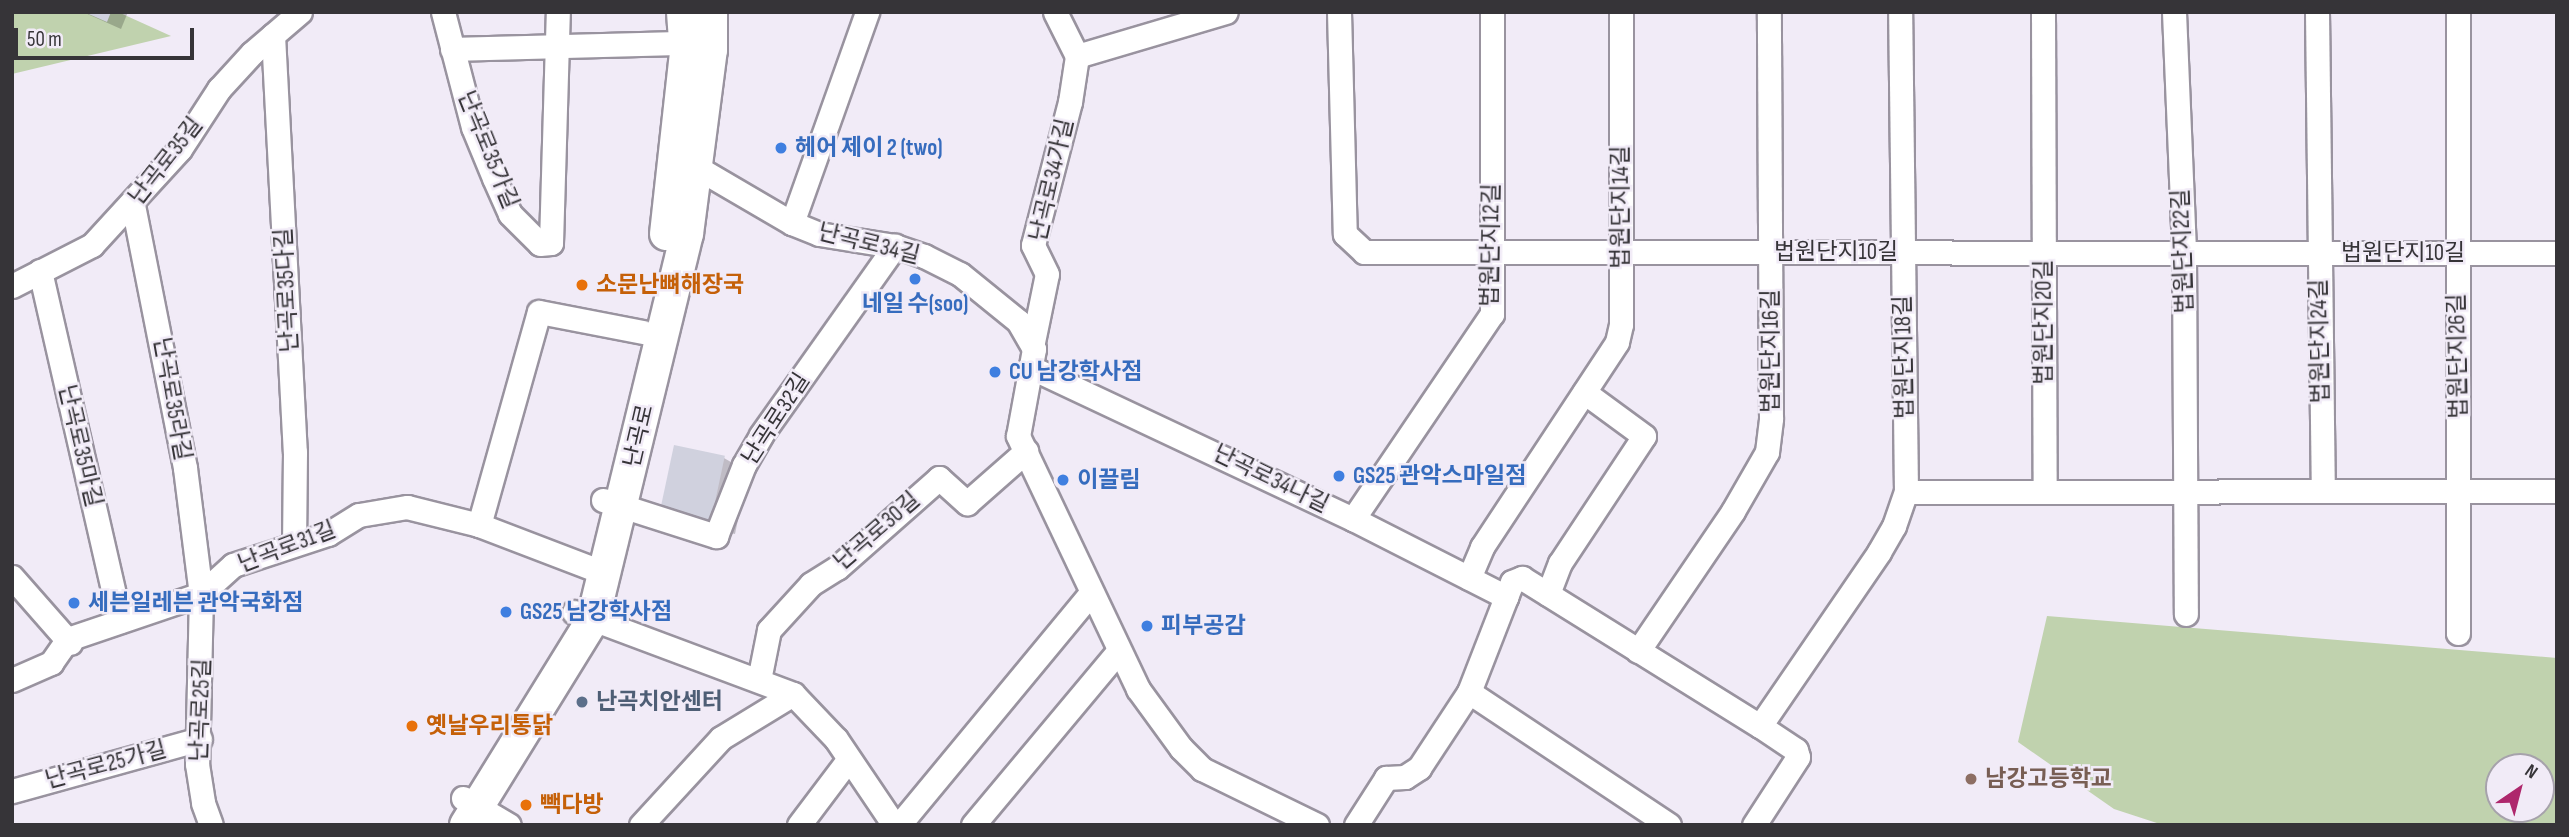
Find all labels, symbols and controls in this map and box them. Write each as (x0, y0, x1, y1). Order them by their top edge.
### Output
scale bar (18, 14, 198, 58)
text: 50 m (27, 27, 62, 52)
street label: 난곡로35가길 (452, 87, 524, 213)
street label: 난곡로35길 (123, 112, 209, 210)
street label: 난곡로34가길 (1024, 116, 1080, 244)
place label: 헤어 제이 2 (two) (795, 134, 943, 162)
marker: 헤어 제이 2 (two) (773, 140, 789, 156)
street label: 법원단지14길 (1607, 145, 1635, 269)
street label: 법원단지12길 (1476, 183, 1506, 307)
street label: 법원단지22길 (2167, 188, 2199, 314)
street label: 난곡로34길 (815, 218, 923, 270)
street label: 난곡로35다길 (270, 227, 304, 353)
street label: 법원단지10길 (1774, 238, 1898, 266)
street label: 법원단지10길 (2341, 239, 2465, 267)
street label: 법원단지20길 (2030, 259, 2058, 385)
place label: 소문난뼈해장국 (596, 271, 744, 299)
marker: 네일 수(soo) (907, 271, 923, 287)
marker: 소문난뼈해장국 (574, 277, 590, 293)
street label: 법원단지24길 (2305, 278, 2335, 404)
street label: 법원단지16길 (1757, 289, 1785, 413)
place label: 네일 수(soo) (862, 290, 968, 318)
street label: 법원단지26길 (2443, 293, 2473, 419)
street label: 법원단지18길 (1889, 295, 1919, 419)
street label: 난곡로35라길 (148, 335, 196, 463)
place label: CU 남강학사점 (1009, 358, 1142, 386)
marker: CU 남강학사점 (987, 364, 1003, 380)
street label: 난곡로32길 (736, 368, 816, 470)
street label: 난곡로35마길 (53, 382, 107, 510)
street label: 난곡로 (618, 402, 660, 470)
street label: 난곡로34나길 (1209, 439, 1333, 519)
place label: GS25 관악스마일점 (1353, 462, 1526, 490)
place label: 이끌림 (1077, 466, 1140, 494)
marker: GS25 관악스마일점 (1331, 468, 1347, 484)
marker: 이끌림 (1055, 472, 1071, 488)
street label: 난곡로30길 (828, 486, 926, 576)
street label: 난곡로31길 (234, 516, 340, 578)
place label: 세븐일레븐 관악국화점 (88, 589, 303, 617)
marker: 세븐일레븐 관악국화점 (66, 595, 82, 611)
place label: GS25 남강학사점 (520, 598, 672, 626)
marker: GS25 남강학사점 (498, 604, 514, 620)
place label: 피부공감 (1161, 612, 1246, 640)
marker: 피부공감 (1139, 618, 1155, 634)
street label: 난곡로25길 (185, 658, 217, 762)
place label: 난곡치안센터 (596, 688, 723, 716)
marker: 난곡치안센터 (574, 694, 590, 710)
place label: 옛날우리통닭 (426, 712, 553, 740)
marker: 옛날우리통닭 (404, 718, 420, 734)
street label: 난곡로25가길 (42, 736, 170, 794)
north arrow (2485, 753, 2555, 823)
text: N (2520, 760, 2542, 784)
place label: 남강고등학교 (1985, 765, 2112, 793)
marker: 남강고등학교 (1963, 771, 1979, 787)
place label: 빽다방 (540, 791, 603, 819)
marker: 빽다방 (518, 797, 534, 813)

